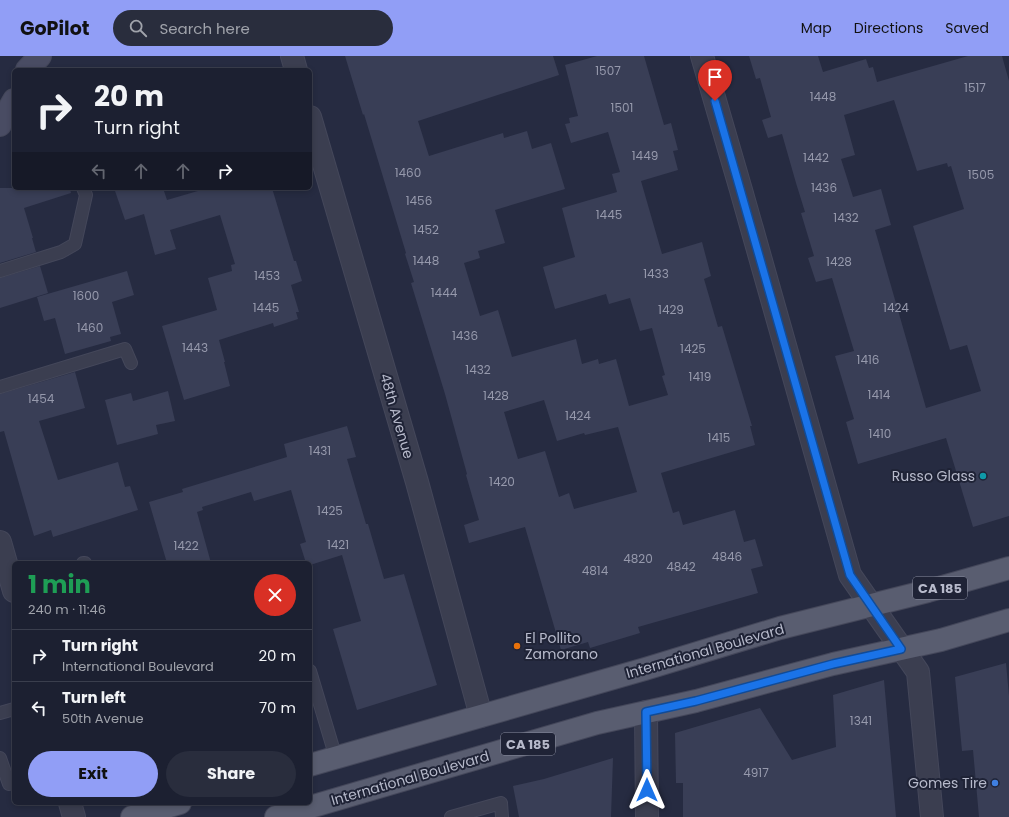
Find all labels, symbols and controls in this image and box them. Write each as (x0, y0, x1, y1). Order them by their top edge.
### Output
search box (113, 10, 393, 46)
text: GoPilot (20, 15, 89, 42)
icon: search (127, 17, 149, 39)
text: Search here (159, 18, 250, 39)
text: Map (801, 18, 832, 38)
text: Directions (854, 18, 923, 38)
text: Saved (945, 18, 989, 38)
pin (698, 60, 732, 101)
house number: 1507 (595, 62, 621, 79)
icon: arrive (704, 66, 726, 88)
text: 20 m (94, 77, 164, 116)
house number: 1517 (964, 79, 986, 96)
icon: right (28, 84, 80, 136)
house number: 1448 (810, 88, 836, 105)
house number: 1501 (611, 99, 633, 116)
text: Turn right (94, 115, 180, 140)
house number: 1449 (632, 147, 658, 164)
house number: 1442 (803, 149, 829, 166)
icon: left (88, 160, 110, 182)
icon: ahead (130, 160, 152, 182)
icon: ahead (172, 160, 194, 182)
icon: right (214, 160, 236, 182)
house number: 1460 (395, 164, 421, 181)
house number: 1505 (968, 166, 994, 183)
house number: 1436 (811, 179, 837, 196)
house number: 1456 (406, 192, 432, 209)
house number: 1445 (596, 206, 622, 223)
house number: 1432 (833, 209, 859, 226)
house number: 1452 (413, 221, 439, 238)
house number: 1448 (413, 252, 439, 269)
house number: 1428 (826, 253, 852, 270)
house number: 1433 (643, 265, 669, 282)
house number: 1453 (254, 267, 280, 284)
house number: 1444 (431, 284, 458, 301)
house number: 1600 (73, 287, 99, 304)
house number: 1445 (253, 299, 279, 316)
house number: 1424 (883, 299, 909, 316)
house number: 1429 (658, 301, 684, 318)
house number: 1460 (77, 319, 103, 336)
house number: 1436 (452, 327, 478, 344)
house number: 1443 (182, 339, 208, 356)
house number: 1425 (680, 340, 706, 357)
house number: 1416 (857, 351, 879, 368)
house number: 1432 (465, 361, 491, 378)
house number: 1419 (689, 368, 711, 385)
street label: 48th Avenue (375, 371, 419, 461)
house number: 1414 (868, 386, 891, 403)
house number: 1428 (483, 387, 509, 404)
house number: 1454 (28, 390, 55, 407)
house number: 1424 (565, 407, 591, 424)
house number: 1410 (869, 425, 891, 442)
house number: 1415 (708, 429, 730, 446)
house number: 1431 (309, 442, 331, 459)
place label: Russo Glass (892, 466, 975, 486)
marker: Russo Glass (978, 471, 988, 481)
house number: 1420 (489, 473, 515, 490)
house number: 1425 (317, 502, 343, 519)
house number: 1421 (327, 536, 349, 553)
house number: 1422 (173, 537, 199, 554)
house number: 4846 (712, 548, 742, 565)
house number: 4820 (623, 550, 653, 567)
house number: 4842 (666, 558, 696, 575)
house number: 4814 (582, 562, 609, 579)
text: 1 min (28, 568, 91, 601)
button: close (254, 574, 296, 616)
road number: CA 185 (913, 577, 967, 599)
text: 240 m · 11:46 (28, 600, 106, 619)
street label: International Boulevard (624, 619, 786, 683)
place label: El Pollito Zamorano (525, 628, 598, 664)
text: Turn right (62, 635, 138, 656)
marker: El Pollito Zamorano (512, 641, 522, 651)
icon: right (28, 645, 50, 667)
text: 20 m (258, 645, 296, 666)
text: International Boulevard (62, 657, 214, 676)
text: Turn left (62, 687, 126, 708)
icon: left (28, 697, 50, 719)
text: 70 m (259, 697, 296, 718)
text: 50th Avenue (62, 709, 144, 728)
house number: 1341 (850, 712, 872, 729)
road number: CA 185 (501, 733, 555, 755)
street label: International Boulevard (329, 746, 491, 810)
button: Exit (28, 751, 158, 797)
button: Share (166, 751, 296, 797)
house number: 4917 (743, 764, 769, 781)
position arrow (626, 769, 668, 811)
place label: Gomes Tire (908, 773, 987, 793)
marker: Gomes Tire (990, 778, 1000, 788)

